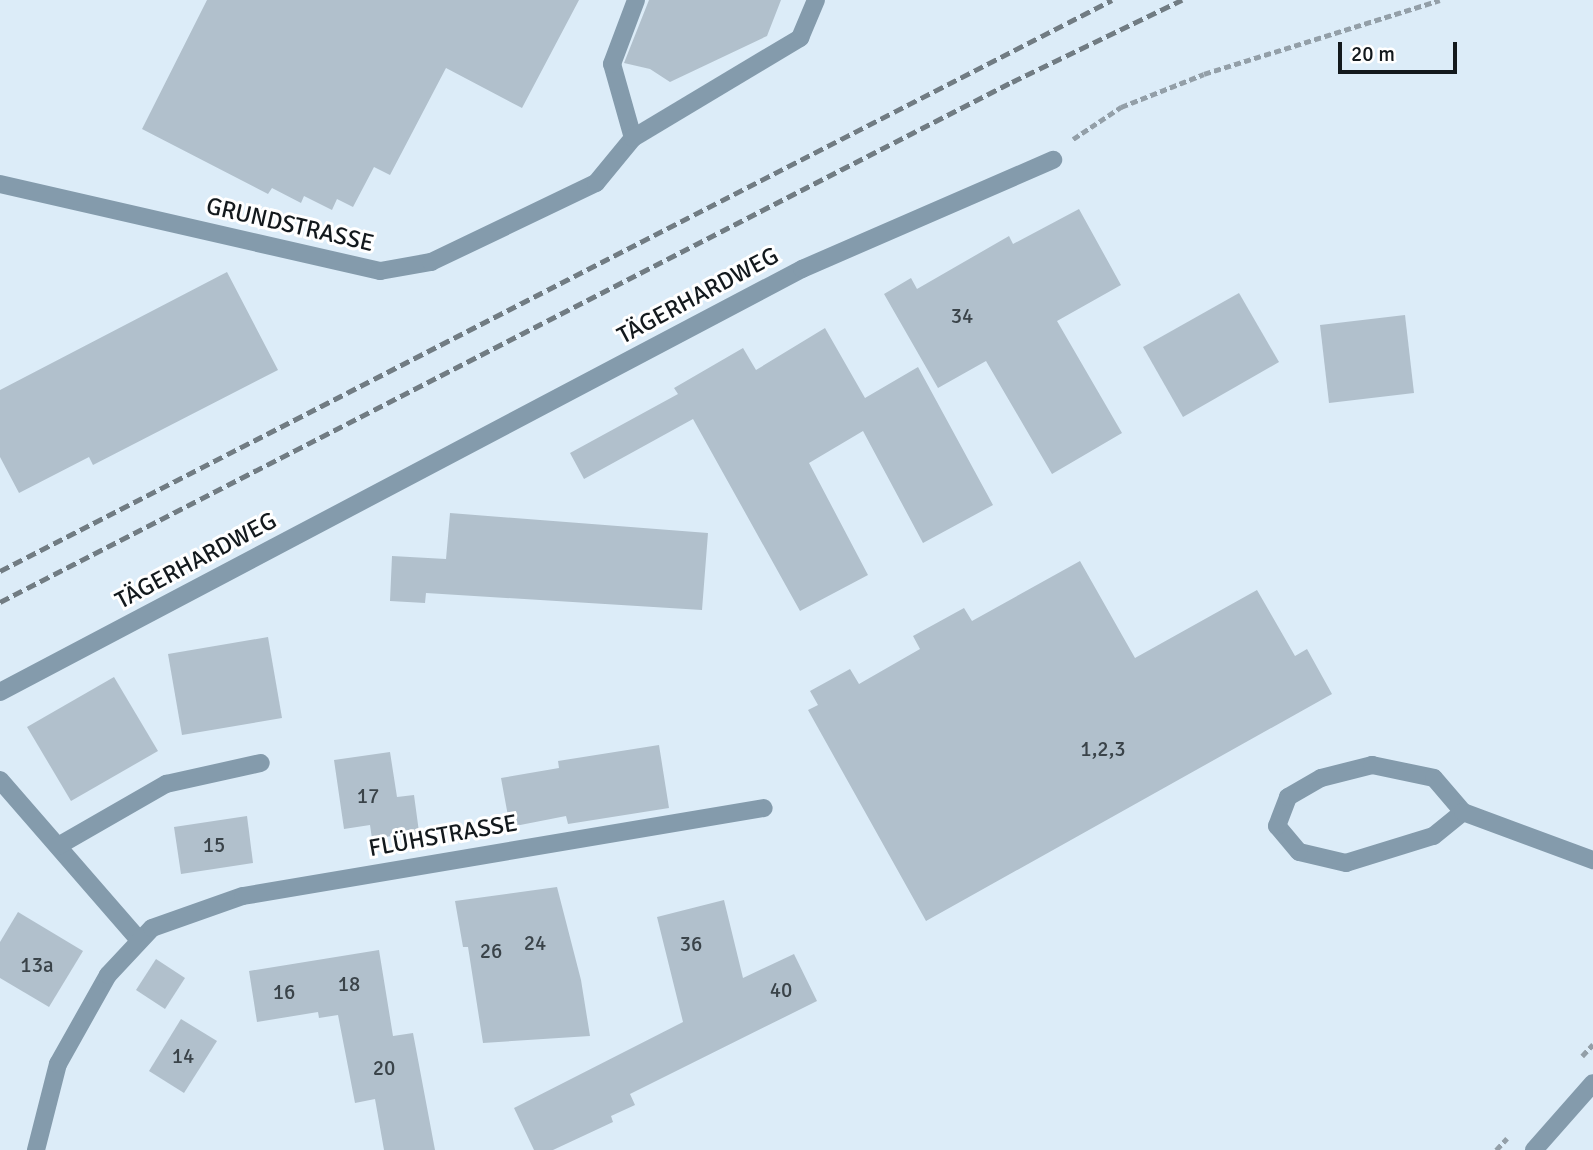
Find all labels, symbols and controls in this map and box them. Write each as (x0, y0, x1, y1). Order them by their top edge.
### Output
scale bar (1341, 28, 1460, 72)
text: 20 m (1351, 41, 1395, 67)
street label: GRUNDSTRASSE (203, 192, 377, 258)
street label: TÄGERHARDWEG (613, 241, 783, 351)
house number: 34 (951, 303, 973, 329)
street label: TÄGERHARDWEG (111, 506, 281, 616)
house number: 1,2,3 (1080, 736, 1126, 762)
house number: 17 (357, 783, 379, 809)
street label: FLÜHSTRASSE (366, 809, 520, 863)
house number: 15 (203, 832, 225, 858)
house number: 24 (524, 930, 546, 956)
house number: 36 (680, 931, 702, 957)
house number: 26 (480, 938, 502, 964)
house number: 13a (20, 952, 54, 978)
house number: 18 (338, 971, 360, 997)
house number: 40 (770, 977, 792, 1003)
house number: 16 (273, 979, 295, 1005)
house number: 14 (172, 1043, 194, 1069)
house number: 20 (373, 1055, 395, 1081)

